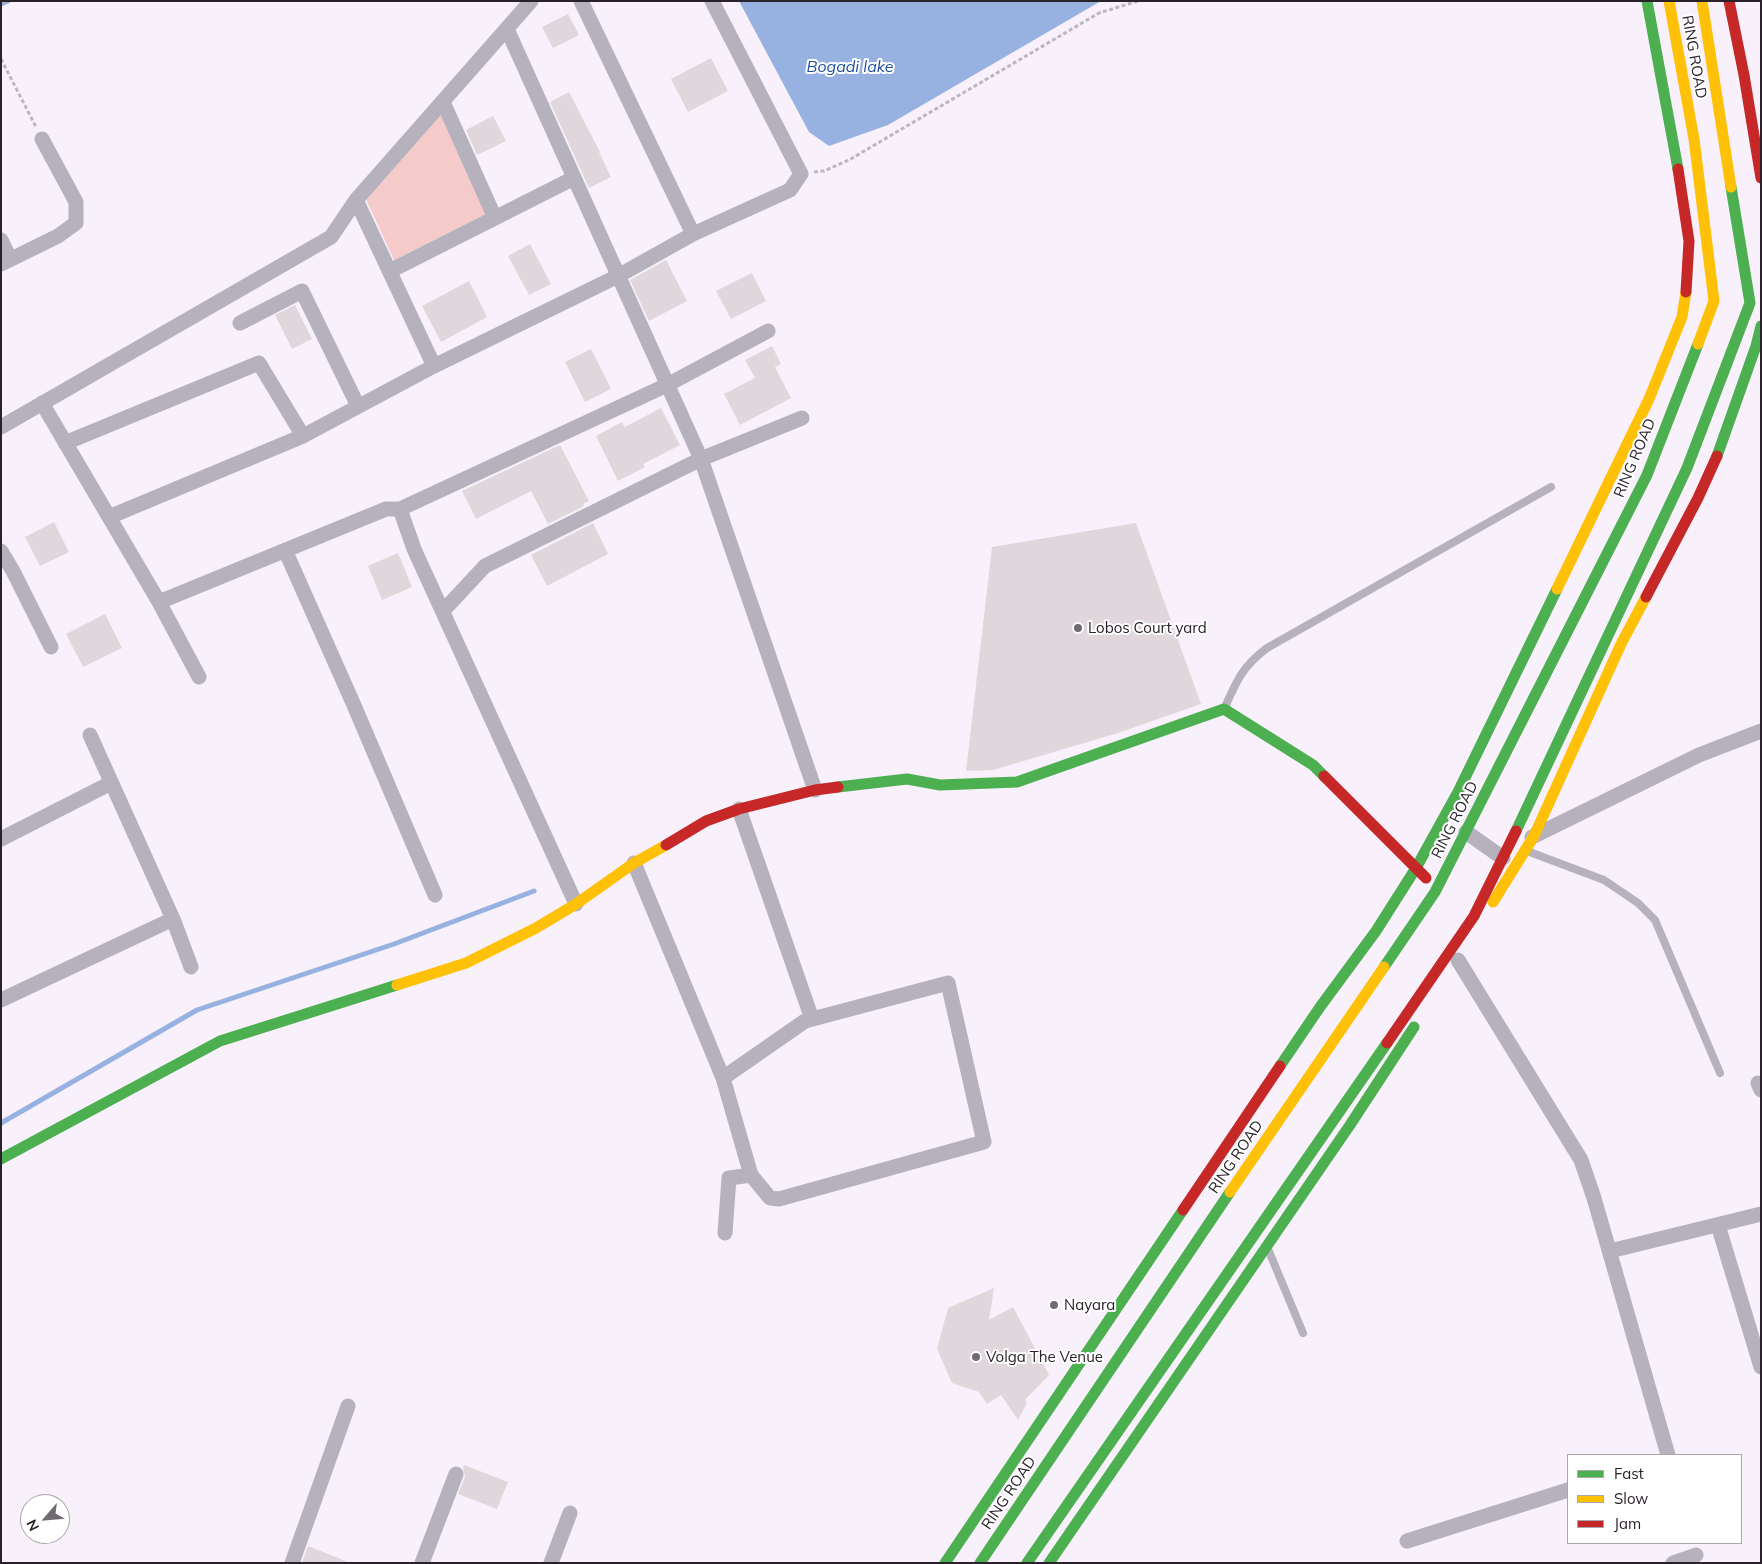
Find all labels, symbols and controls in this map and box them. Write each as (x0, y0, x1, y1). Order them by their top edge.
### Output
street label: RING ROAD (1678, 14, 1710, 100)
water label: Bogadi lake (807, 57, 893, 77)
street label: RING ROAD (1610, 416, 1660, 500)
place label: Lobos Court yard (1088, 619, 1207, 637)
marker: Lobos Court yard (1072, 622, 1084, 634)
street label: RING ROAD (1428, 778, 1482, 862)
street label: RING ROAD (1205, 1117, 1267, 1197)
place label: Nayara (1064, 1296, 1115, 1314)
marker: Nayara (1048, 1299, 1060, 1311)
place label: Volga The Venue (986, 1348, 1103, 1366)
marker: Volga The Venue (970, 1351, 982, 1363)
street label: RING ROAD (978, 1453, 1040, 1533)
legend (1567, 1454, 1742, 1544)
text: Fast (1614, 1464, 1644, 1483)
text: Slow (1614, 1489, 1648, 1508)
north arrow (20, 1494, 70, 1544)
text: Jam (1614, 1514, 1641, 1533)
text: N (22, 1517, 43, 1534)

